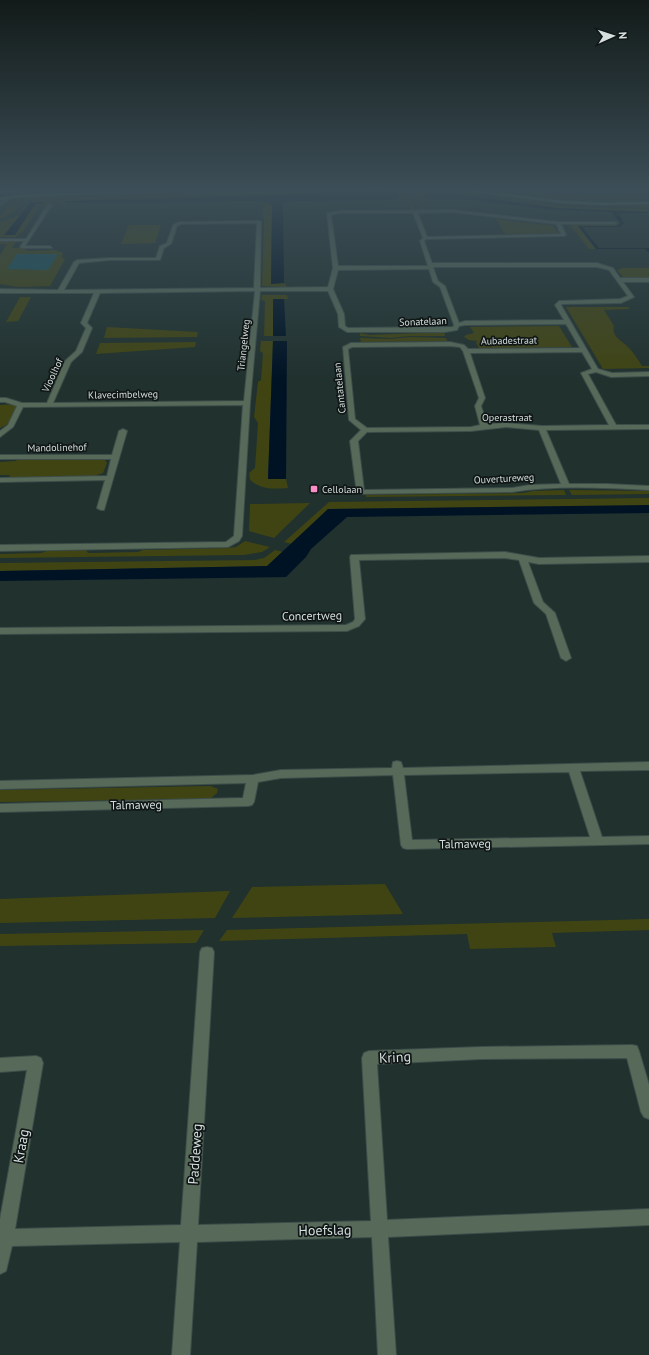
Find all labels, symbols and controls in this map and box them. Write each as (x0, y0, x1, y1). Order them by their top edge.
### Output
north arrow (593, 16, 633, 56)
text: N (616, 31, 630, 39)
street label: Sonatelaan (399, 314, 447, 329)
street label: Triangelweg (234, 319, 253, 372)
street label: Aubadestraat (481, 333, 538, 347)
street label: Vioolhof (39, 355, 66, 395)
street label: Cantatelaan (330, 362, 349, 414)
street label: Klavecimbelweg (88, 387, 158, 402)
street label: Operastraat (482, 411, 533, 424)
street label: Mandolinehof (27, 440, 87, 455)
street label: Ouvertureweg (474, 470, 535, 487)
place label: Cellolaan (322, 483, 362, 496)
marker: Cellolaan (309, 484, 319, 494)
street label: Concertweg (282, 607, 342, 624)
street label: Talmaweg (110, 797, 162, 812)
street label: Talmaweg (439, 836, 491, 851)
street label: Kring (379, 1047, 411, 1067)
street label: Paddeweg (184, 1123, 206, 1185)
street label: Kraag (9, 1128, 33, 1164)
street label: Hoefslag (298, 1221, 352, 1239)

